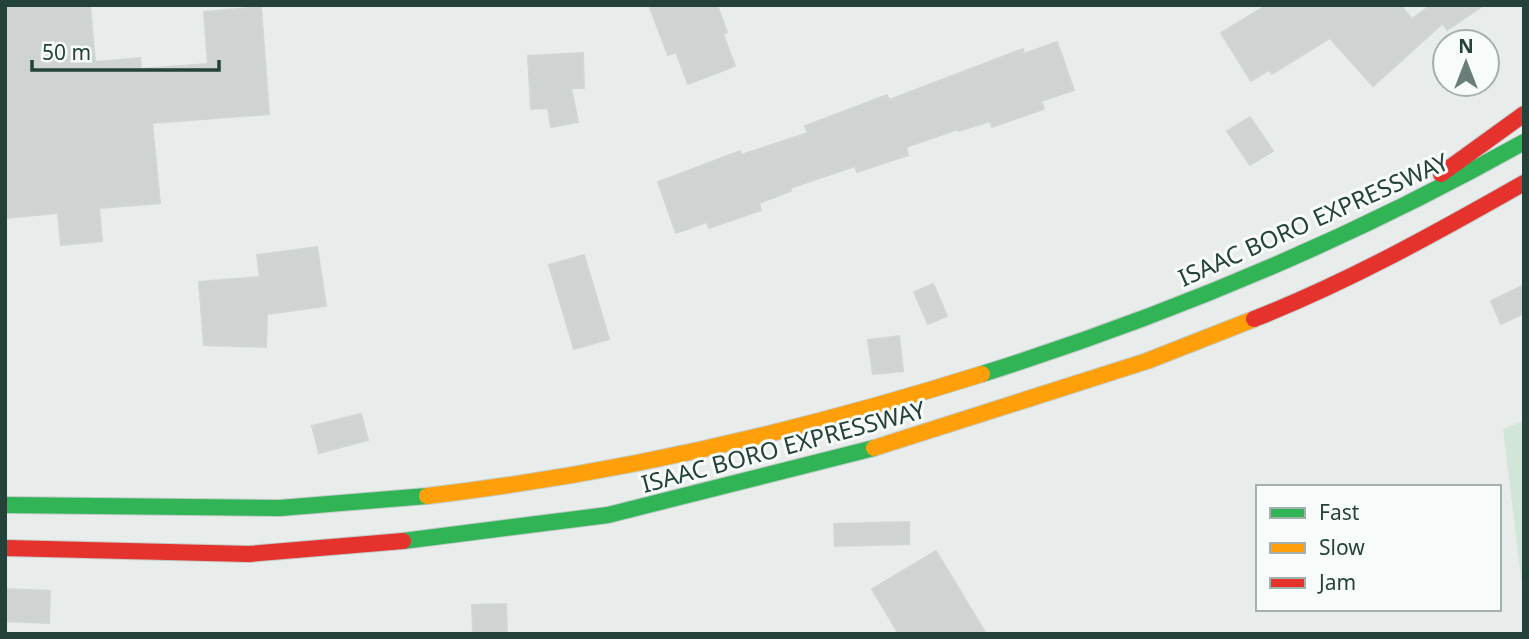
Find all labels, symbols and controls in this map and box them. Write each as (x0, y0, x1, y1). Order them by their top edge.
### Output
scale bar (32, 28, 219, 72)
north arrow (1431, 28, 1501, 98)
text: N (1458, 33, 1474, 59)
text: 50 m (42, 38, 91, 66)
street label: ISAAC BORO EXPRESSWAY (1173, 144, 1454, 294)
street label: ISAAC BORO EXPRESSWAY (637, 392, 929, 500)
legend (1256, 485, 1501, 611)
text: Fast (1319, 498, 1360, 526)
text: Slow (1319, 533, 1365, 561)
text: Jam (1317, 568, 1356, 596)

